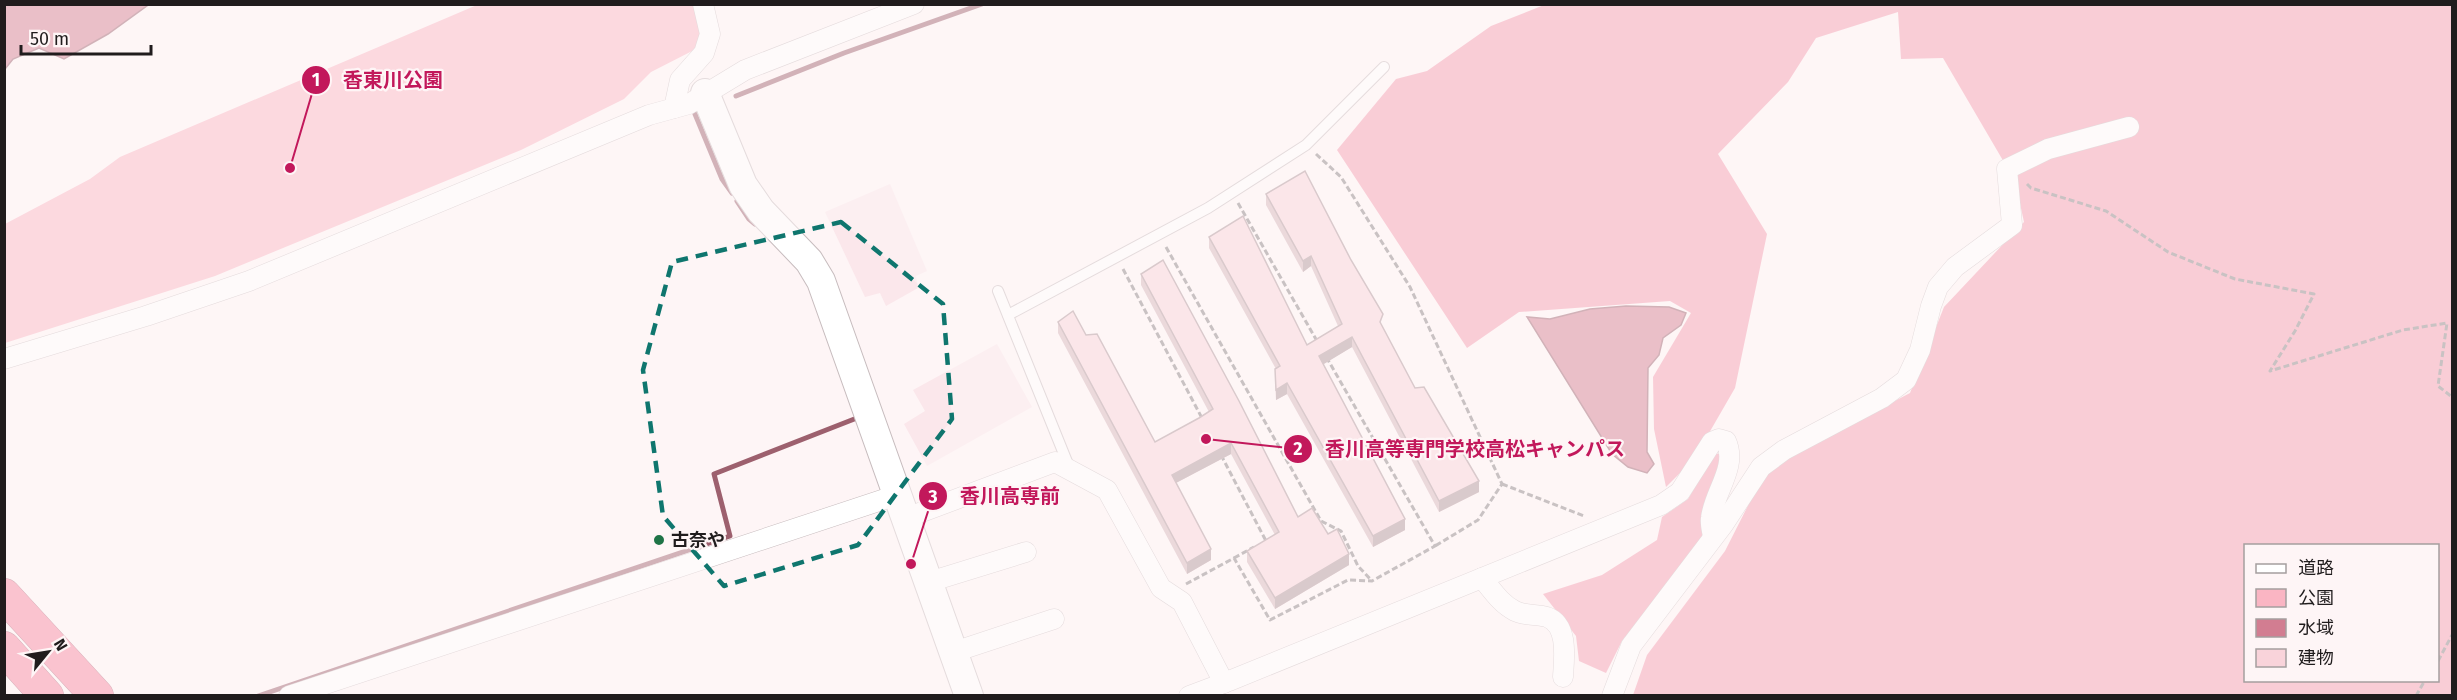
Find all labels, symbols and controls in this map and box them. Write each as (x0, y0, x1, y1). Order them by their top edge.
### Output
scale bar (21, 18, 152, 56)
text: 50 m (30, 28, 69, 50)
callout: 香東川公園 (301, 61, 455, 99)
text: 香東川公園 (343, 68, 443, 92)
text: 1 (312, 69, 320, 91)
callout: 香川高等専門学校高松キャンパス (1283, 430, 1637, 468)
text: 香川高等専門学校高松キャンパス (1325, 437, 1625, 461)
text: 2 (1293, 438, 1303, 460)
callout: 香川高専前 (918, 477, 1072, 515)
text: 香川高専前 (960, 484, 1060, 508)
text: 3 (927, 486, 938, 508)
place label: 古奈や (671, 529, 725, 551)
marker: 古奈や (652, 533, 666, 547)
legend (2244, 544, 2439, 682)
text: 道路 (2298, 557, 2334, 579)
text: 公園 (2298, 587, 2334, 609)
text: 水域 (2298, 617, 2334, 639)
north arrow (18, 622, 78, 682)
text: N (50, 635, 71, 654)
text: 建物 (2298, 647, 2334, 669)

